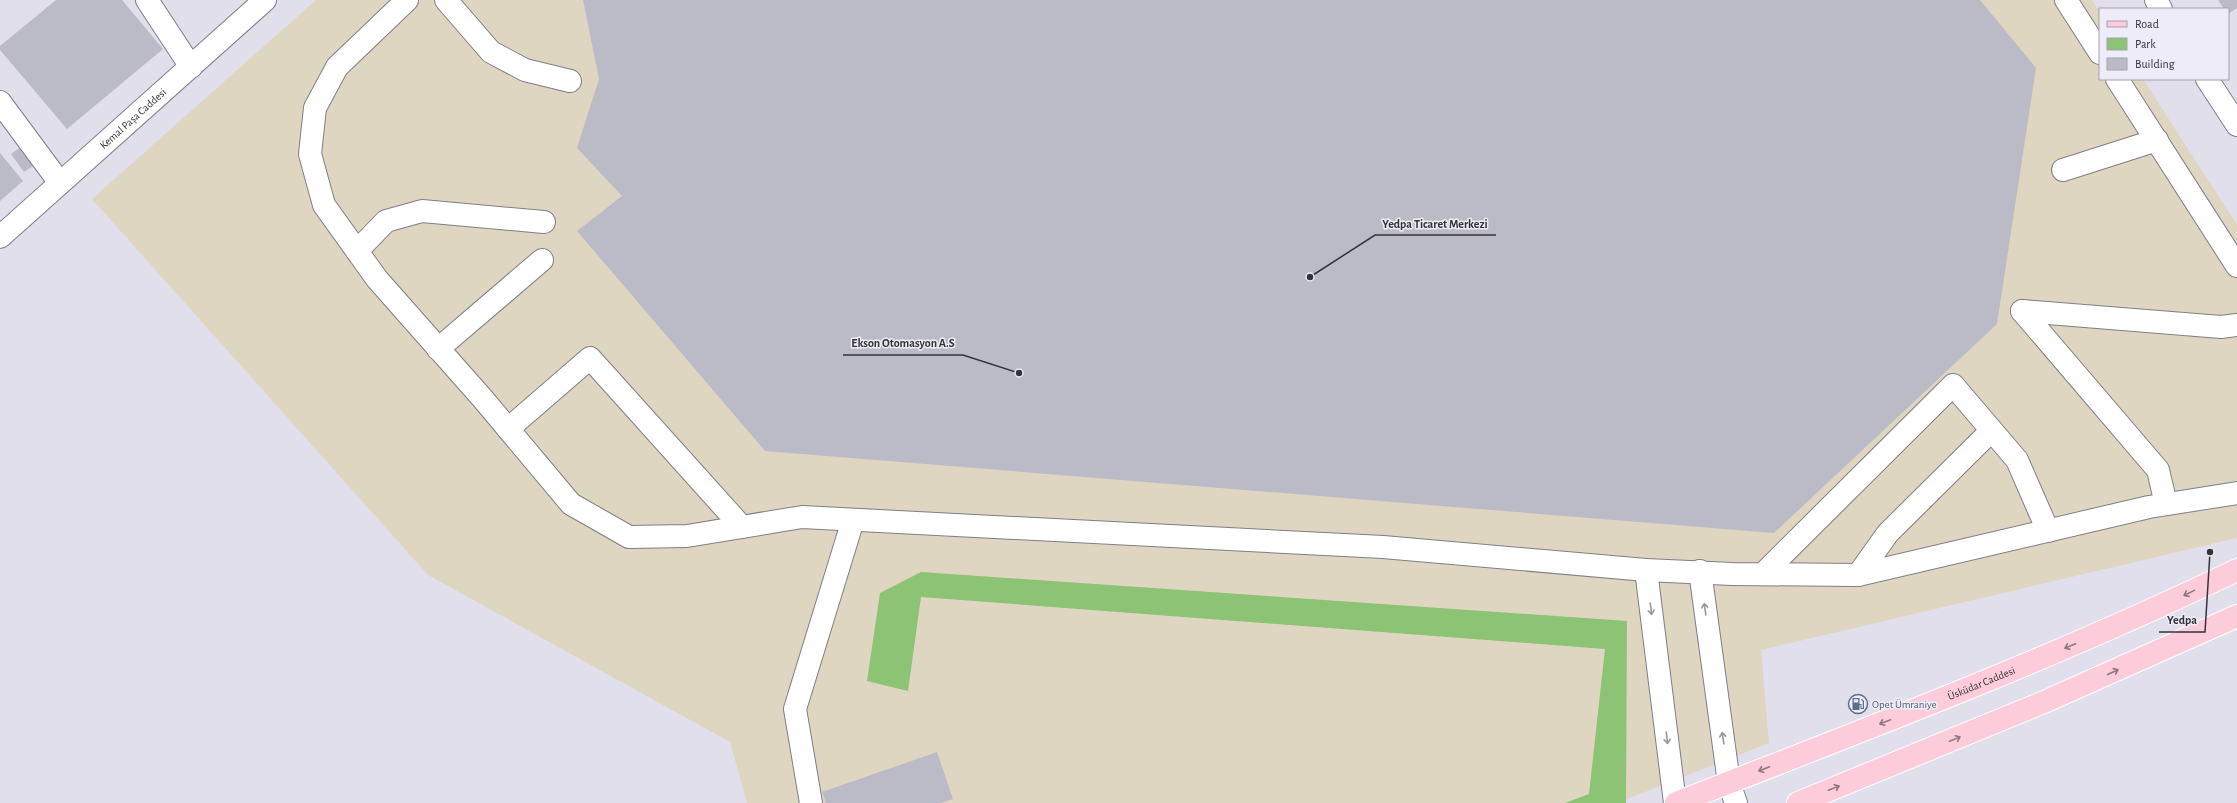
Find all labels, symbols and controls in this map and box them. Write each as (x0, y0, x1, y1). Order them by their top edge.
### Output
legend (2099, 8, 2229, 80)
text: Road (2135, 18, 2159, 30)
text: Park (2135, 38, 2156, 50)
text: Building (2135, 58, 2175, 70)
street label: Kemal Paşa Caddesi (98, 86, 168, 151)
callout: Yedpa Ticaret Merkezi (1375, 211, 1496, 235)
text: Yedpa Ticaret Merkezi (1382, 218, 1488, 230)
callout: Ekson Otomasyon A.S (843, 331, 963, 355)
text: Ekson Otomasyon A.S (851, 337, 955, 350)
one-way arrow (2184, 590, 2196, 597)
one-way arrow (1647, 602, 1654, 615)
one-way arrow (1701, 603, 1709, 616)
callout: Yedpa (2159, 608, 2205, 632)
text: Yedpa (2167, 614, 2197, 626)
one-way arrow (2065, 643, 2077, 650)
street label: Üsküdar Caddesi (1946, 665, 2017, 702)
one-way arrow (2107, 667, 2119, 675)
fuel station icon: Opet Ümraniye (1847, 693, 1869, 715)
place label: Opet Ümraniye (1872, 699, 1937, 710)
one-way arrow (1880, 718, 1892, 726)
one-way arrow (1663, 731, 1671, 744)
one-way arrow (1719, 731, 1727, 744)
one-way arrow (1948, 735, 1960, 742)
one-way arrow (1759, 765, 1771, 773)
one-way arrow (1828, 784, 1840, 792)

